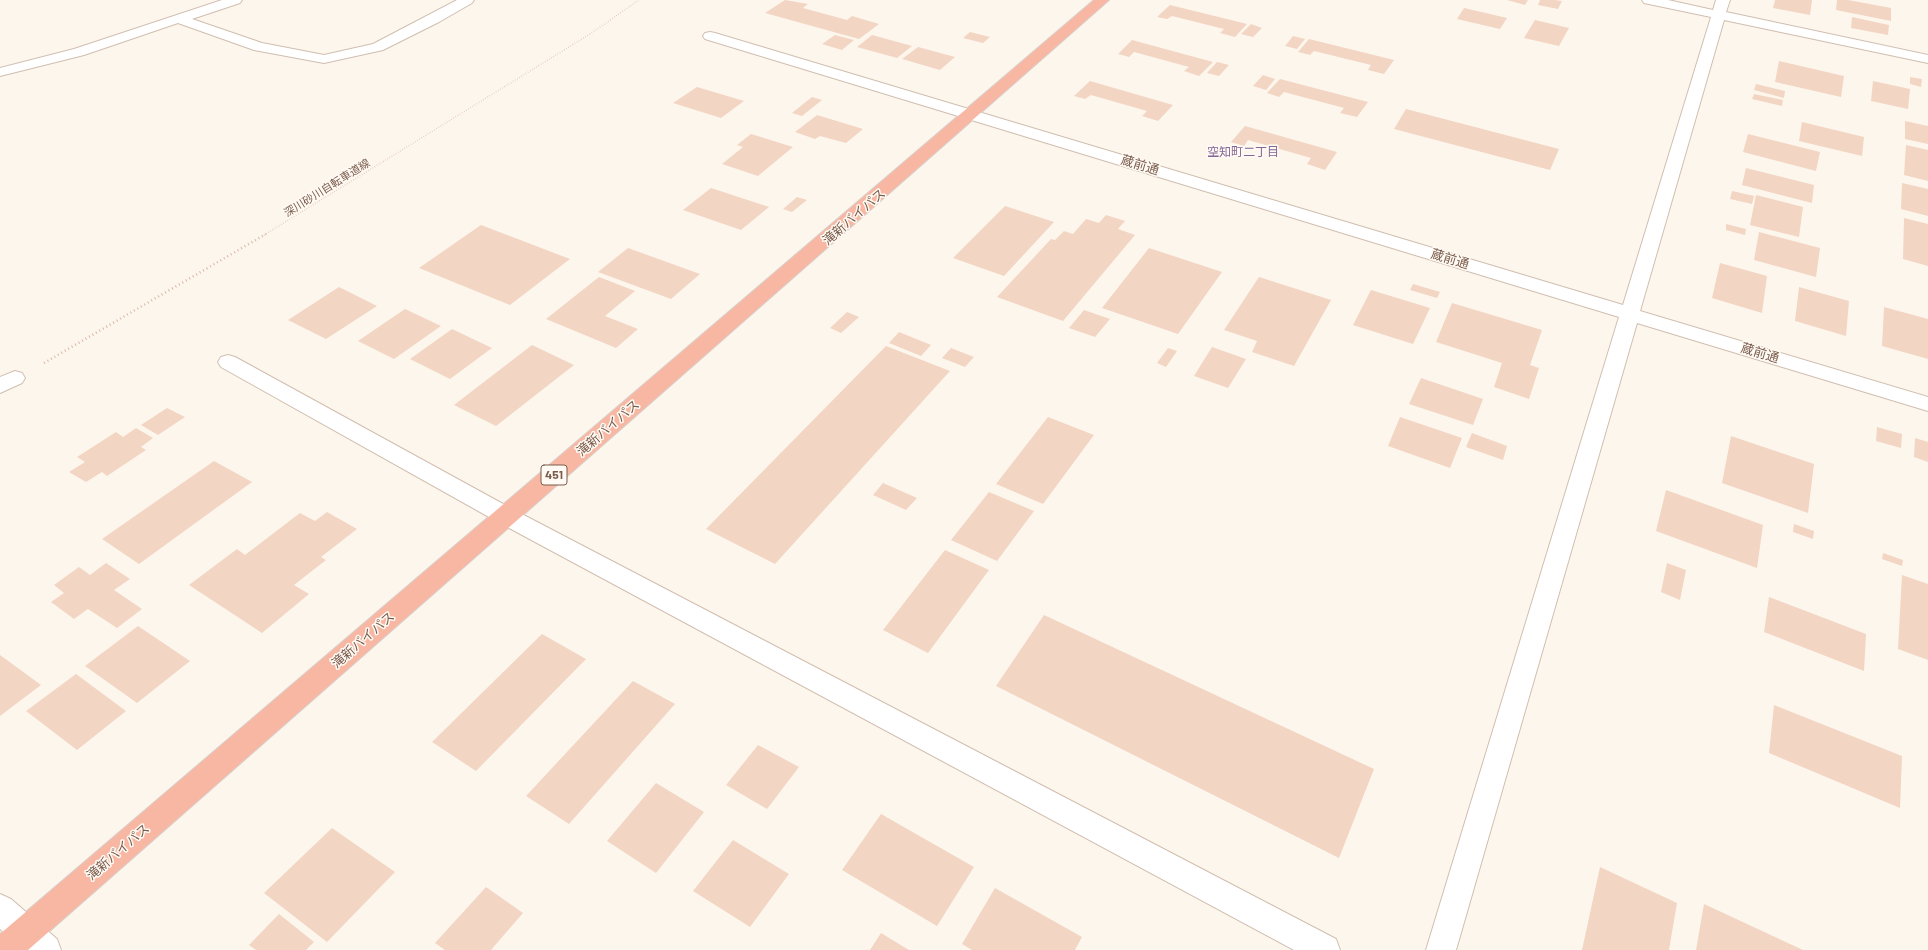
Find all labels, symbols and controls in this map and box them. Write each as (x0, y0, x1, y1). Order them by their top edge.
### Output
district label: 空知町二丁目 (1207, 145, 1279, 159)
street label: 蔵前通 (1119, 152, 1161, 178)
street label: 深川砂川自転車道線 (282, 156, 372, 220)
street label: 滝新バイパス (819, 186, 889, 248)
street label: 蔵前通 (1429, 246, 1471, 272)
street label: 蔵前通 (1739, 340, 1781, 366)
street label: 滝新バイパス (573, 397, 643, 459)
road number: 451 (541, 465, 567, 485)
street label: 滝新バイパス (328, 609, 398, 671)
street label: 滝新バイパス (83, 821, 153, 883)

